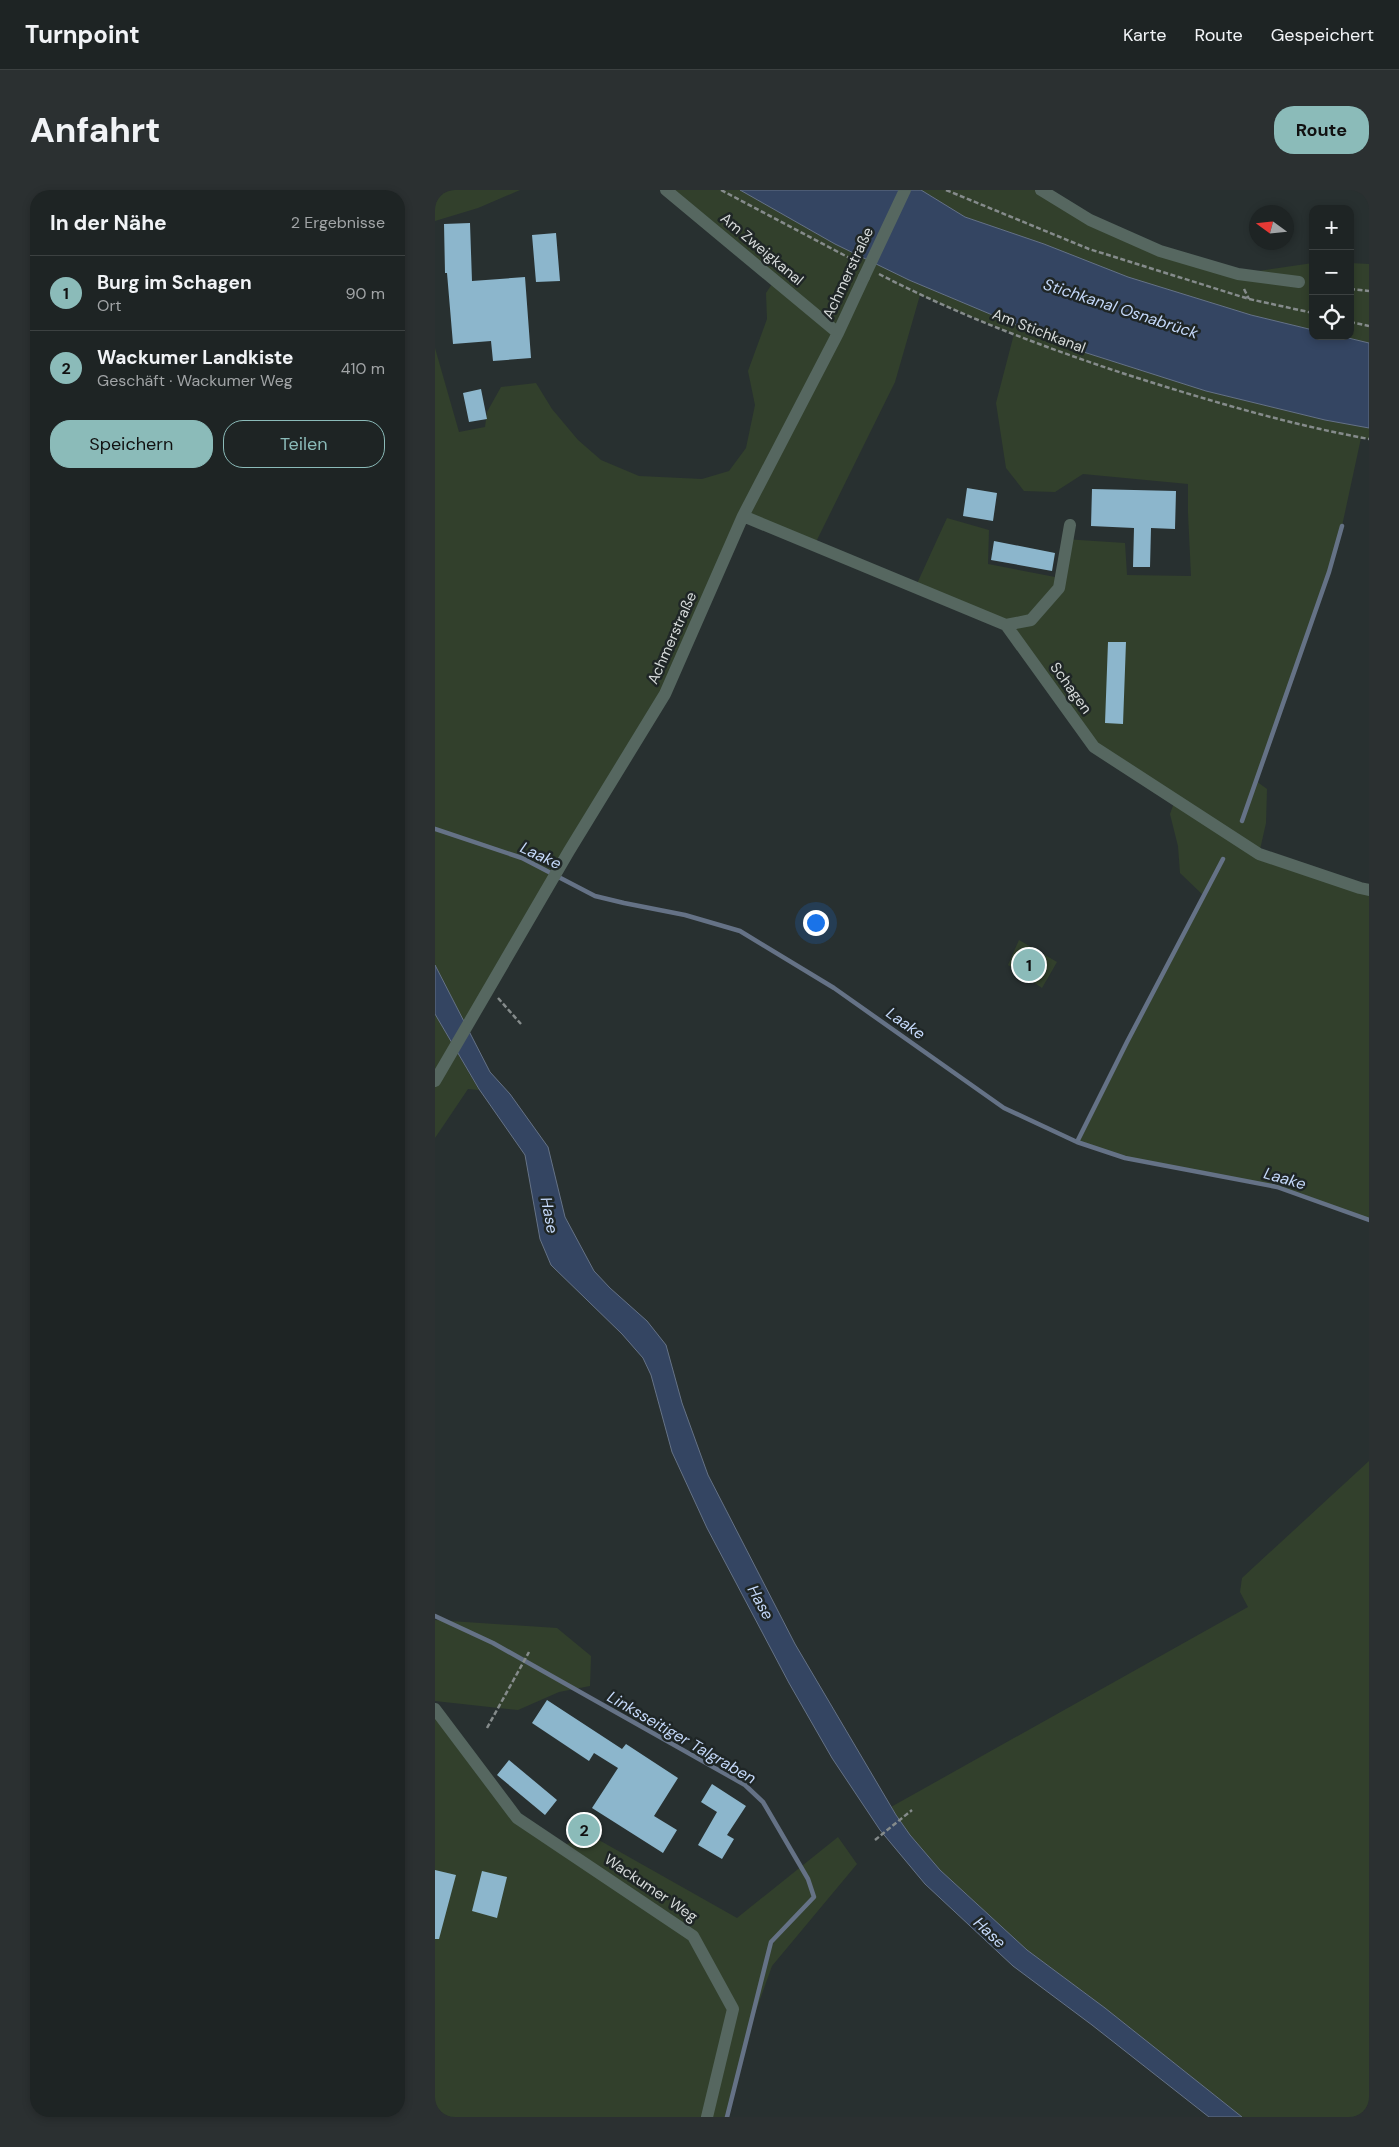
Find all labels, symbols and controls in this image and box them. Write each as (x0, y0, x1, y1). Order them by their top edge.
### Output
text: Turnpoint (25, 19, 140, 50)
text: Karte (1123, 23, 1167, 47)
text: Route (1195, 23, 1243, 47)
text: Gespeichert (1271, 23, 1374, 47)
button: Route (1274, 106, 1369, 154)
text: Anfahrt (30, 107, 160, 153)
north arrow (1249, 205, 1294, 250)
map controls (1309, 205, 1354, 340)
button: + (1309, 205, 1354, 250)
street label: Am Zweigkanal (716, 208, 808, 290)
text: In der Nähe (50, 209, 167, 237)
text: 2 Ergebnisse (291, 212, 385, 233)
street label: Achmerstraße (818, 224, 878, 322)
button: − (1309, 250, 1354, 295)
text: Burg im Schagen (97, 270, 252, 295)
water label: Stichkanal Osnabrück (1041, 274, 1202, 344)
text: 1 (63, 283, 69, 304)
text: 90 m (345, 283, 385, 304)
text: Ort (97, 295, 122, 316)
button: locate (1309, 295, 1354, 340)
street label: Am Stichkanal (989, 304, 1089, 358)
text: Wackumer Landkiste (97, 345, 293, 370)
text: 2 (61, 358, 71, 379)
text: 410 m (341, 358, 385, 379)
text: Geschäft · Wackumer Weg (97, 370, 293, 391)
button: Speichern (50, 420, 213, 468)
button: Teilen (223, 420, 385, 468)
street label: Achmerstraße (643, 589, 701, 687)
street label: Schagen (1045, 658, 1097, 718)
water label: Laake (517, 837, 565, 874)
your location (803, 910, 829, 936)
pin: 1 (1013, 946, 1045, 984)
water label: Laake (882, 1002, 929, 1044)
water label: Laake (1261, 1162, 1308, 1195)
water label: Hase (536, 1195, 563, 1235)
water label: Hase (743, 1581, 779, 1623)
water label: Linksseitiger Talgraben (604, 1686, 760, 1789)
pin: 2 (568, 1811, 600, 1849)
street label: Wackumer Weg (600, 1849, 702, 1927)
water label: Hase (969, 1912, 1010, 1953)

